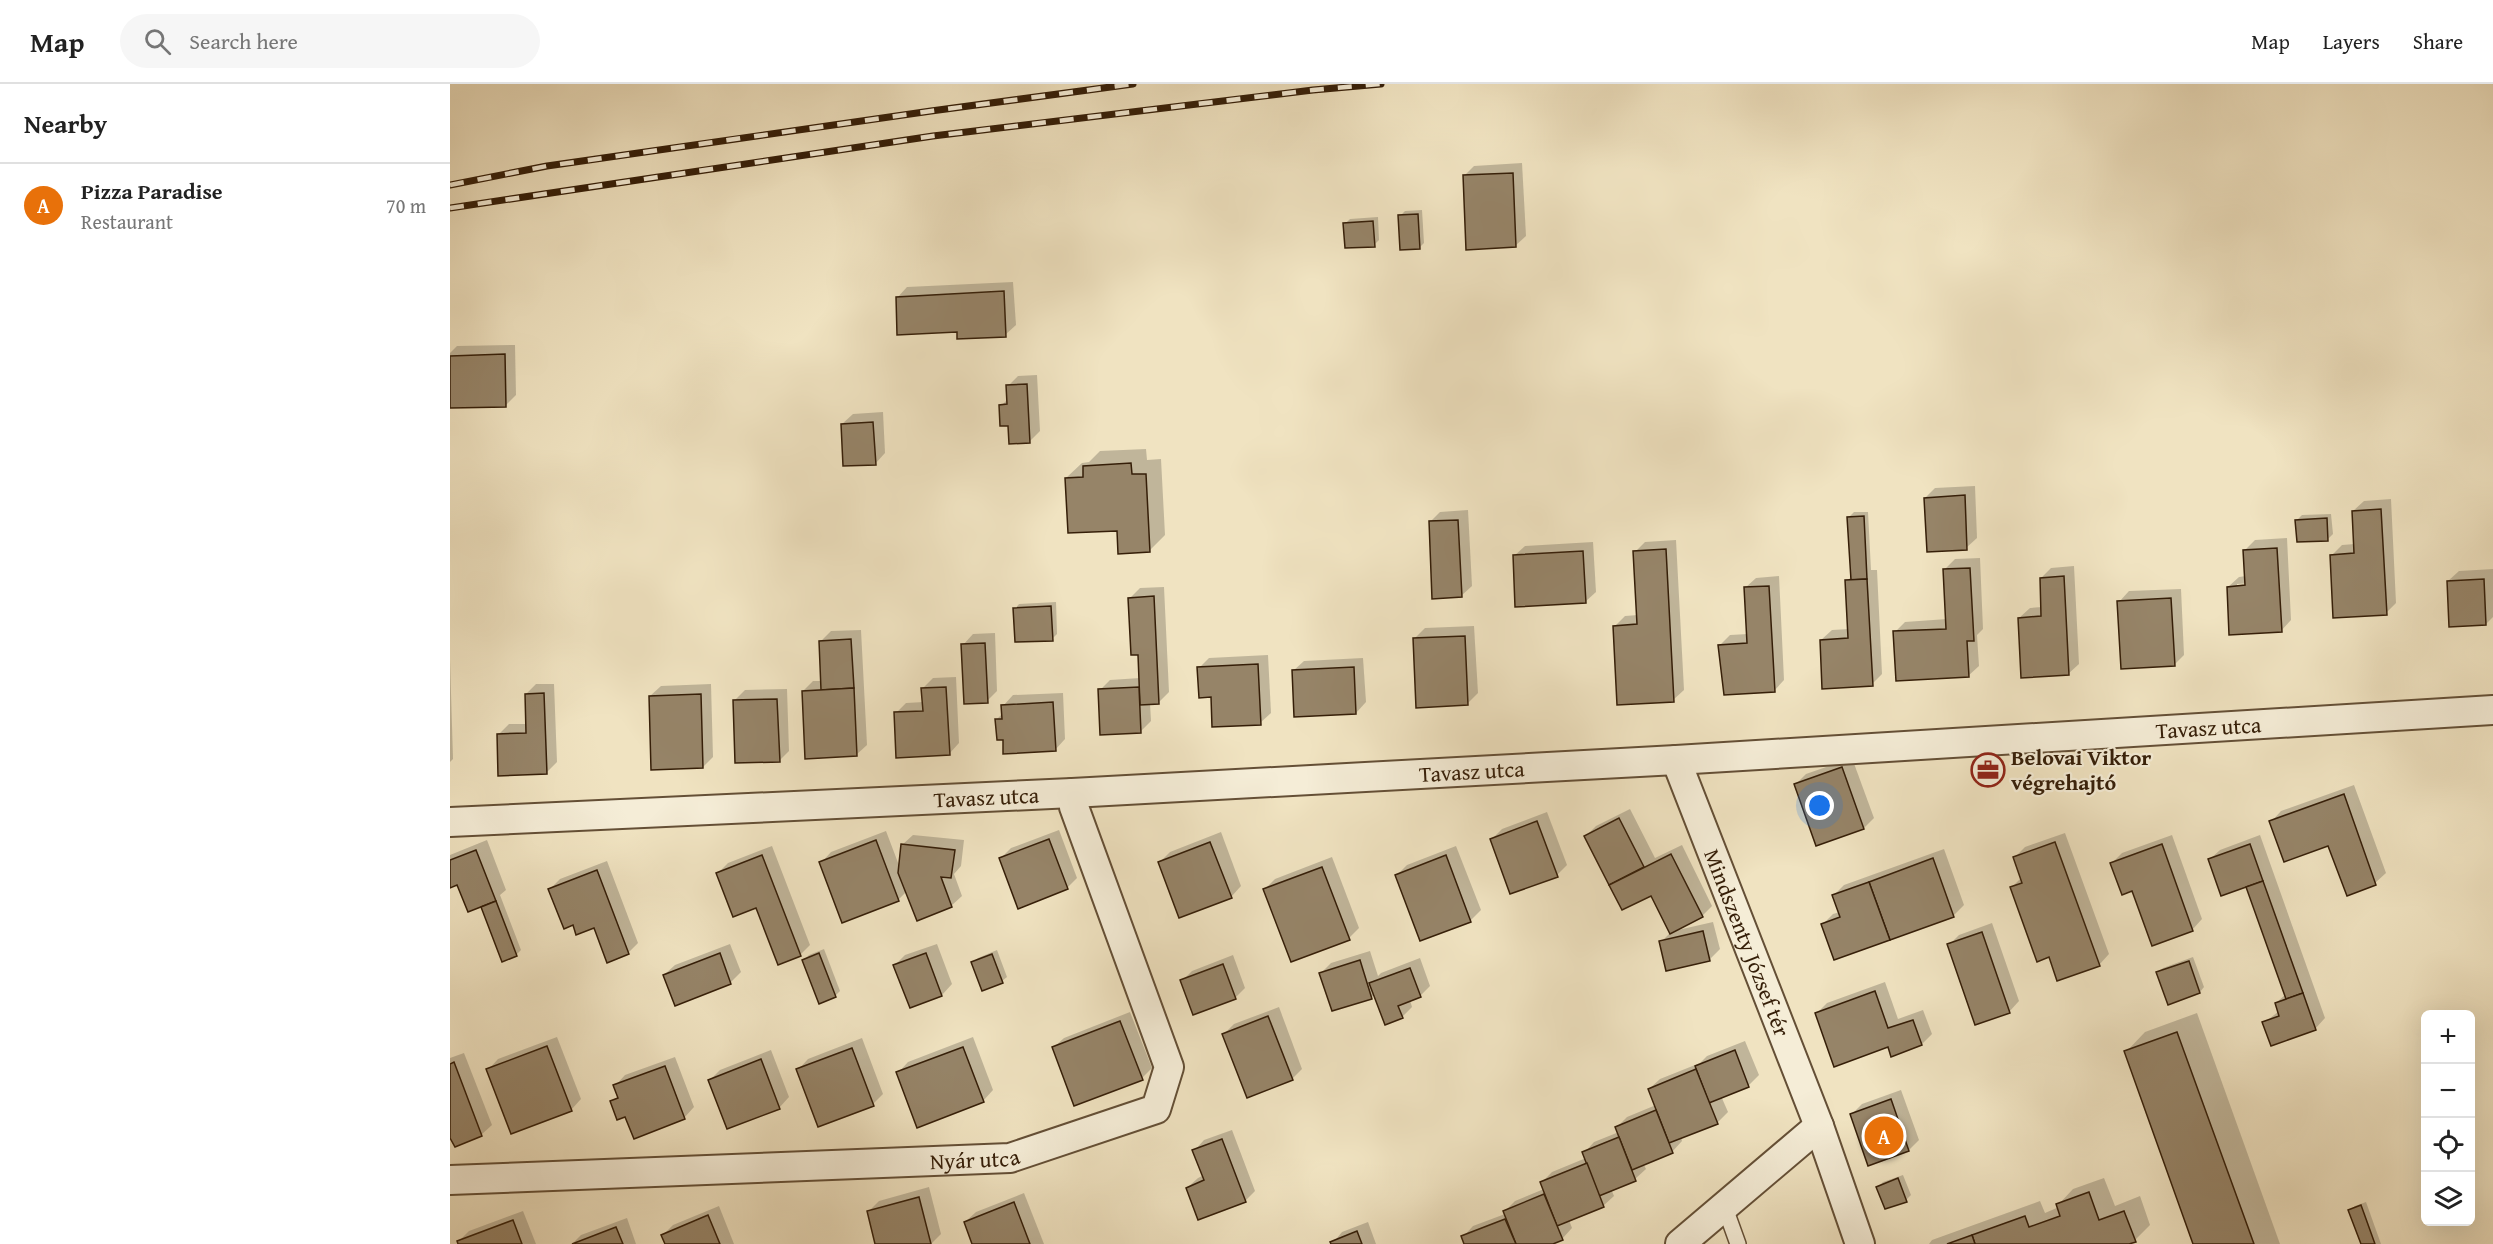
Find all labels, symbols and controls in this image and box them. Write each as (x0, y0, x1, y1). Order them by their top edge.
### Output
search box (120, 14, 540, 68)
text: Map (30, 21, 84, 62)
icon: search (141, 25, 174, 58)
text: Search here (189, 25, 298, 57)
text: Map (2251, 26, 2290, 57)
text: Layers (2323, 26, 2380, 57)
text: Share (2413, 26, 2463, 57)
text: Nearby (24, 104, 107, 143)
text: Pizza Paradise (81, 175, 223, 207)
text: A (37, 191, 50, 220)
text: 70 m (386, 191, 426, 220)
text: Restaurant (81, 207, 173, 236)
street label: Tavasz utca (2155, 708, 2263, 747)
place label: Belovai Viktor végrehajtó (2011, 741, 2151, 798)
street label: Tavasz utca (1418, 752, 1526, 790)
office icon: Belovai Viktor végrehajtó (1970, 752, 2006, 788)
street label: Tavasz utca (933, 779, 1040, 815)
your location (1805, 791, 1834, 820)
street label: Mindszenty József tér (1696, 844, 1798, 1041)
map controls (2421, 1010, 2475, 1226)
button: + (2421, 1010, 2475, 1064)
button: − (2421, 1064, 2475, 1118)
pin: A (1864, 1114, 1904, 1158)
button: locate (2421, 1118, 2475, 1172)
street label: Nyár utca (929, 1140, 1025, 1177)
button: layers (2421, 1172, 2475, 1226)

